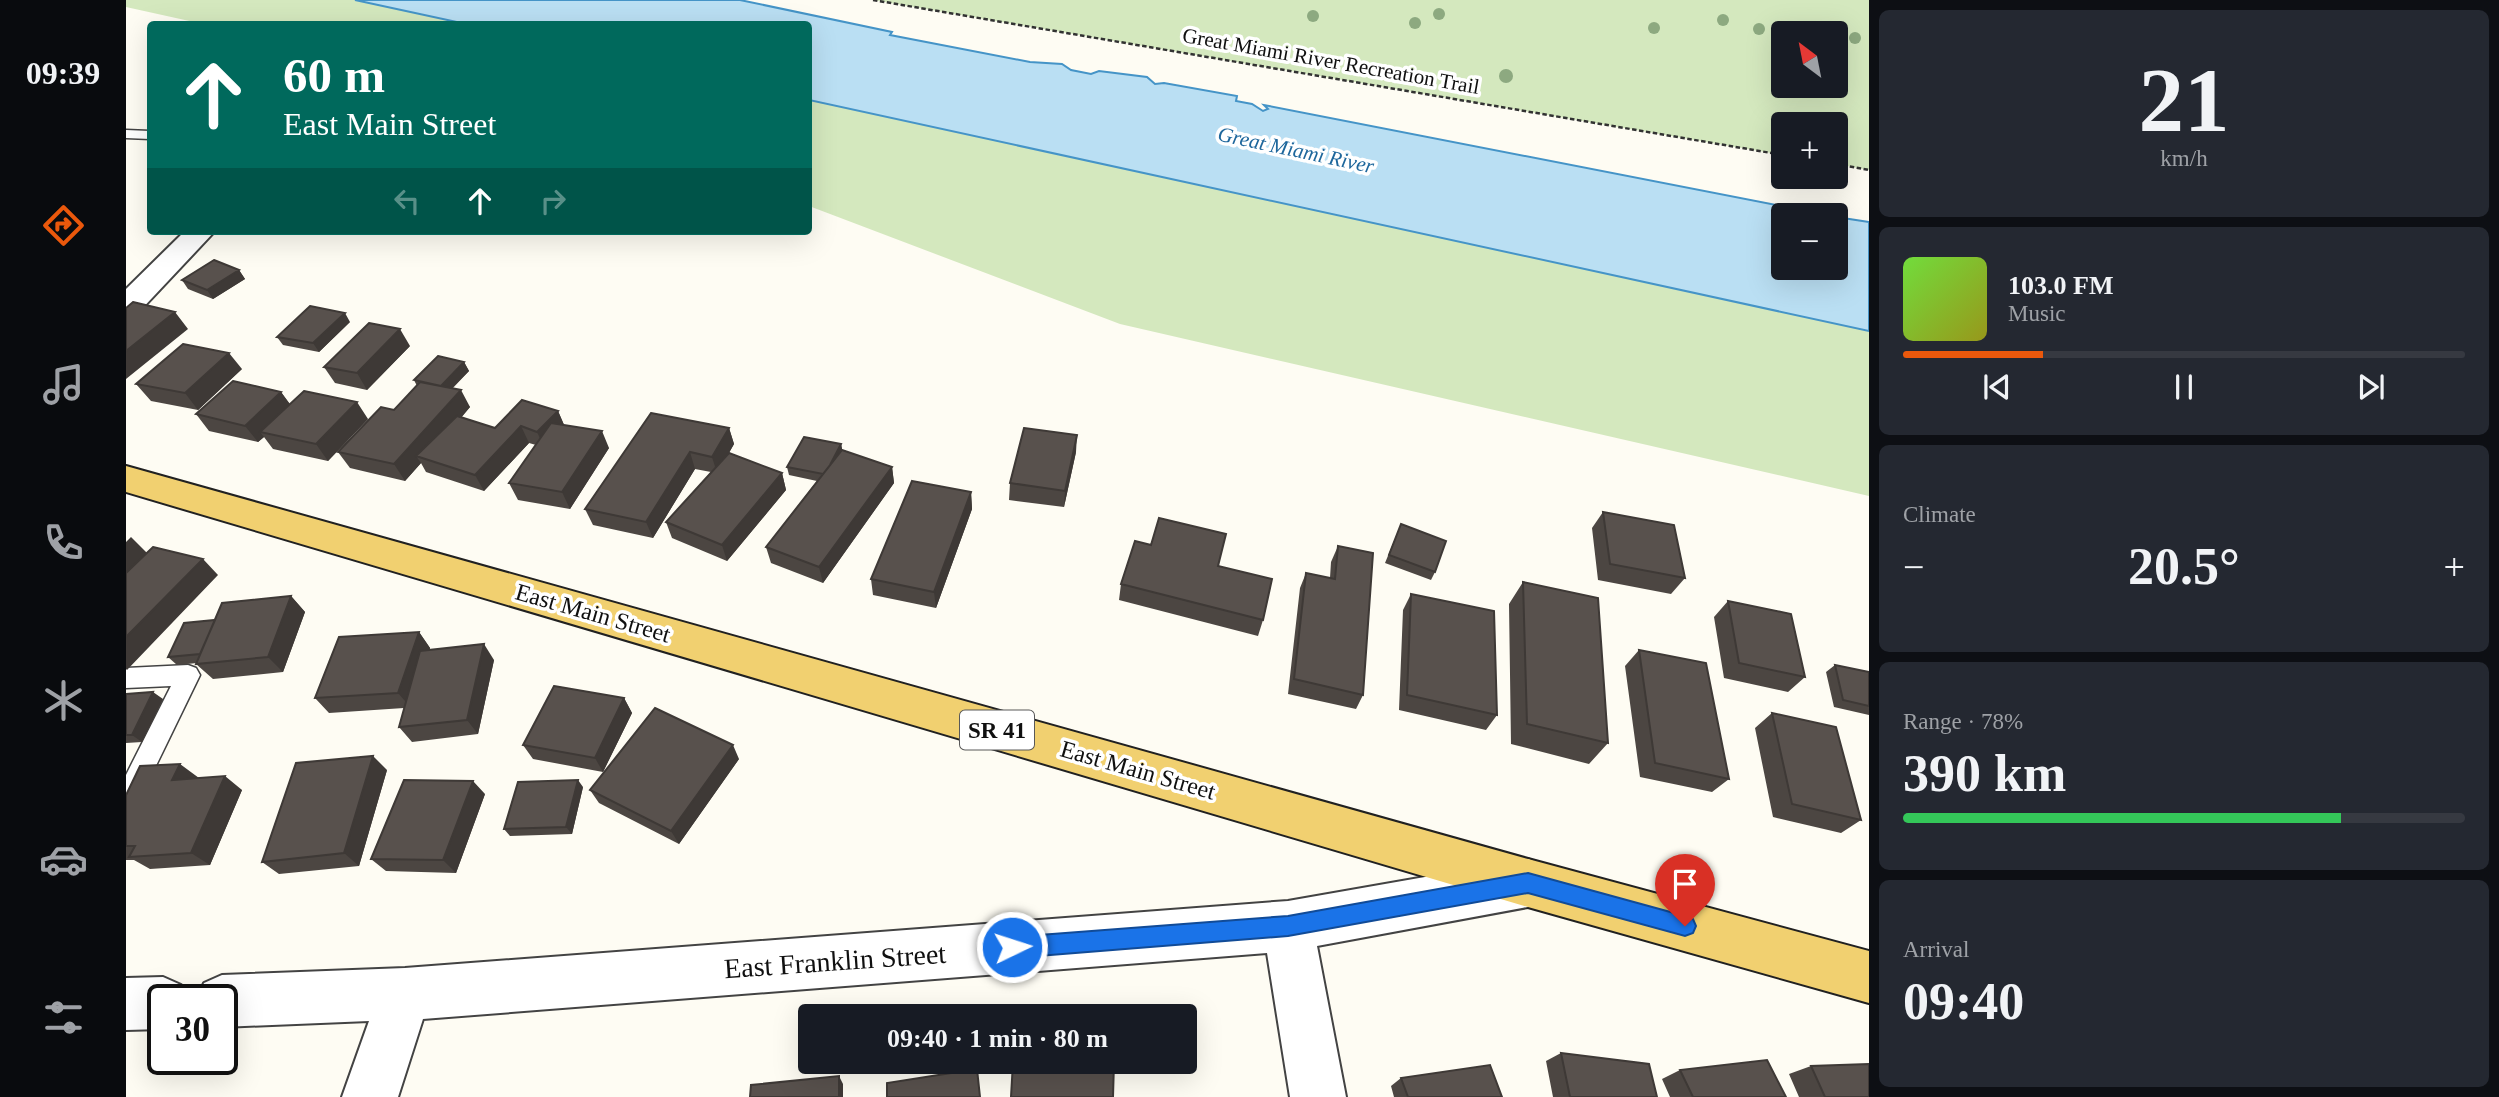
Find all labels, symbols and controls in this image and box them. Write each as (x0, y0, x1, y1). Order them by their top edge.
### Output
north arrow (1771, 21, 1848, 98)
map controls (1771, 21, 1848, 280)
street label: Great Miami River Recreation Trail (1181, 23, 1481, 99)
text: 60 m (283, 48, 385, 103)
icon: ahead (168, 49, 259, 140)
text: 21 (2139, 50, 2230, 151)
text: 09:39 (26, 55, 100, 91)
text: East Main Street (283, 106, 496, 142)
button: + (1771, 112, 1848, 189)
water label: Great Miami River (1216, 122, 1377, 178)
text: km/h (2160, 146, 2208, 171)
icon: left (388, 182, 426, 220)
icon: ahead (461, 182, 499, 220)
icon: right (534, 182, 572, 220)
icon: directions (39, 201, 88, 250)
button: − (1771, 203, 1848, 280)
text: 103.0 FM (2008, 271, 2113, 300)
text: Music (2008, 301, 2066, 326)
icon: music (39, 360, 88, 409)
icon: previous (1978, 368, 2016, 406)
icon: pause (2165, 368, 2203, 406)
icon: next (2352, 368, 2390, 406)
text: Climate (1903, 502, 1976, 527)
icon: phone (39, 518, 88, 567)
text: 20.5° (2128, 538, 2240, 595)
text: − (1903, 546, 1924, 588)
text: + (2444, 546, 2465, 588)
street label: East Main Street (513, 578, 674, 648)
icon: climate (39, 676, 88, 725)
text: Range · 78% (1903, 709, 2023, 734)
road number: SR 41 (960, 710, 1034, 750)
street label: East Main Street (1058, 735, 1219, 805)
text: 390 km (1903, 745, 2066, 802)
icon: car (39, 835, 88, 884)
pin (1655, 854, 1715, 926)
icon: arrive (1666, 865, 1704, 903)
position arrow (975, 910, 1049, 984)
text: Arrival (1903, 937, 1969, 962)
street label: East Franklin Street (723, 938, 947, 984)
text: 09:40 (1903, 973, 2024, 1030)
speed limit sign: 30 (147, 984, 238, 1075)
icon: filters (39, 993, 88, 1042)
text: 09:40 · 1 min · 80 m (887, 1024, 1108, 1053)

